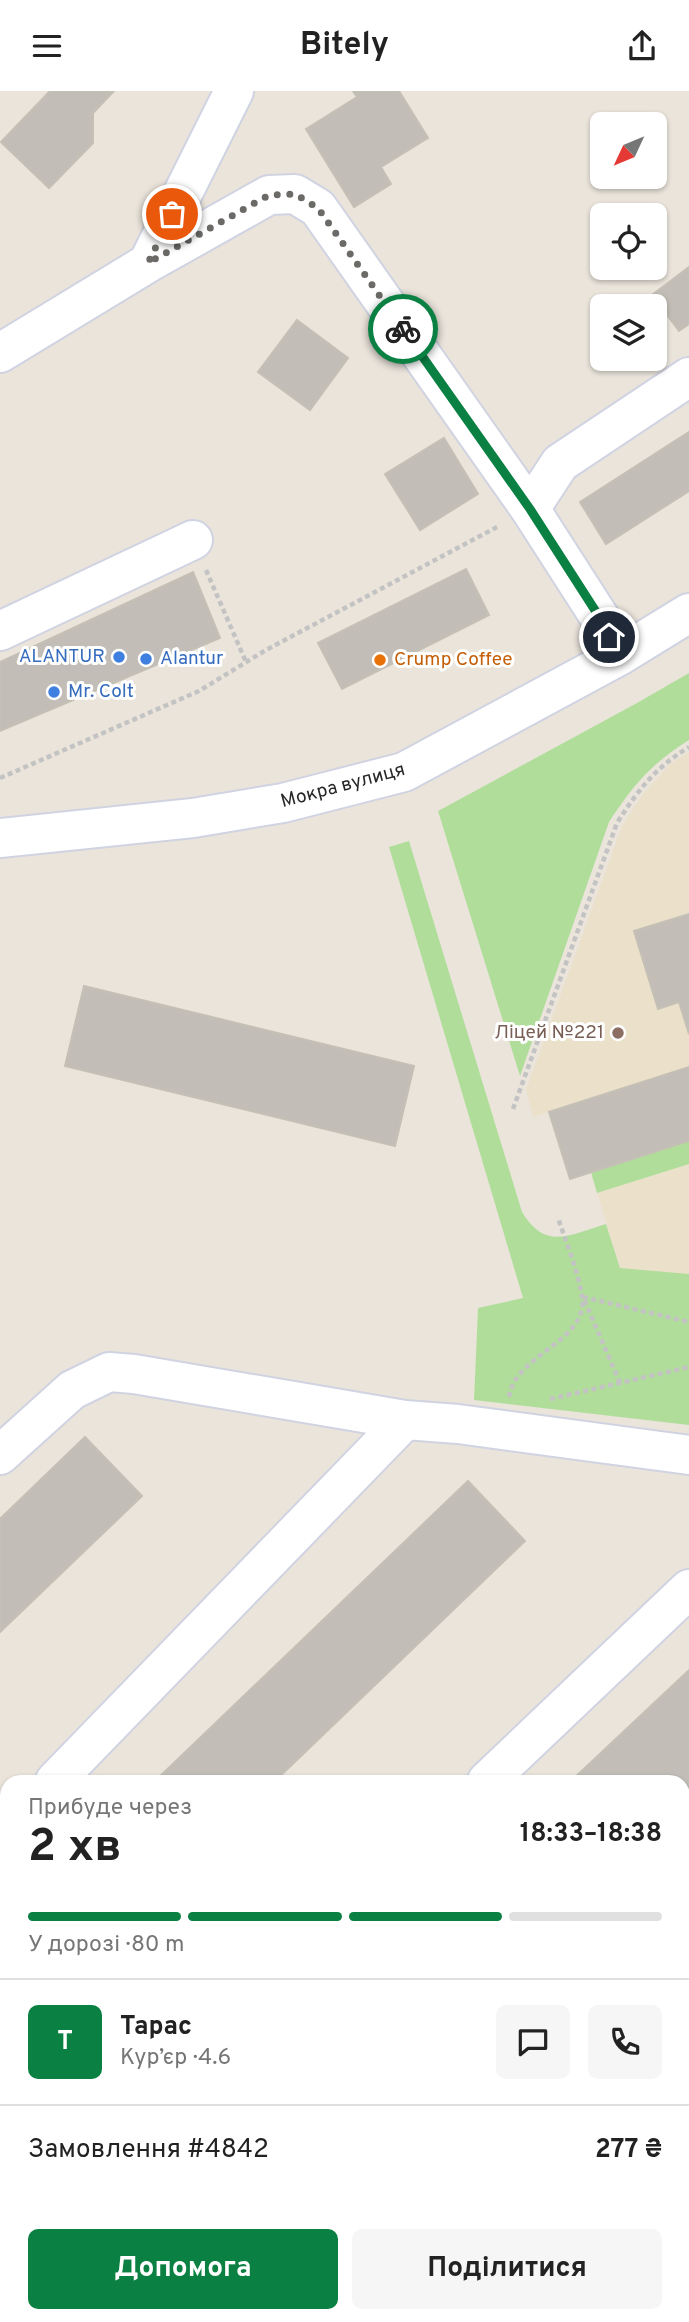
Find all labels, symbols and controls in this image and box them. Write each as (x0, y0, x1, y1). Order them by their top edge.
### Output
text: Bitely (300, 26, 389, 66)
icon: menu (28, 27, 66, 65)
icon: share (623, 27, 661, 65)
north arrow (590, 112, 667, 189)
map controls (590, 112, 667, 371)
pin (142, 184, 202, 244)
icon: bag (153, 195, 191, 233)
button: locate (590, 203, 667, 280)
courier (368, 294, 438, 364)
button: layers (590, 294, 667, 371)
icon: bike (384, 310, 422, 348)
pin (579, 607, 639, 667)
icon: home (590, 618, 628, 656)
place label: ALANTUR (19, 645, 105, 669)
place label: Alantur (160, 647, 224, 671)
place label: Crump Coffee (394, 648, 512, 672)
marker: ALANTUR (111, 649, 127, 665)
marker: Alantur (138, 651, 154, 667)
marker: Crump Coffee (372, 652, 388, 668)
place label: Mr. Colt (68, 680, 134, 704)
marker: Mr. Colt (46, 684, 62, 700)
street label: Мокра вулиця (278, 758, 408, 814)
place label: Ліцей №221 (494, 1021, 604, 1045)
marker: Ліцей №221 (610, 1025, 626, 1041)
text: Прибуде через (28, 1794, 192, 1823)
text: 18:33–18:38 (520, 1818, 662, 1851)
text: 2 хв (28, 1819, 122, 1878)
text: У дорозі · 80 m (28, 1931, 184, 1960)
button: chat (496, 2005, 570, 2079)
button: phone (588, 2005, 662, 2079)
text: Тарас (120, 2011, 192, 2044)
text: Т (57, 2026, 73, 2059)
text: Кур’єр · 4.6 (120, 2044, 231, 2073)
text: Замовлення #4842 (28, 2134, 269, 2167)
text: 277 ₴ (595, 2134, 662, 2167)
button: Допомога (28, 2229, 338, 2309)
button: Поділитися (352, 2229, 662, 2309)

